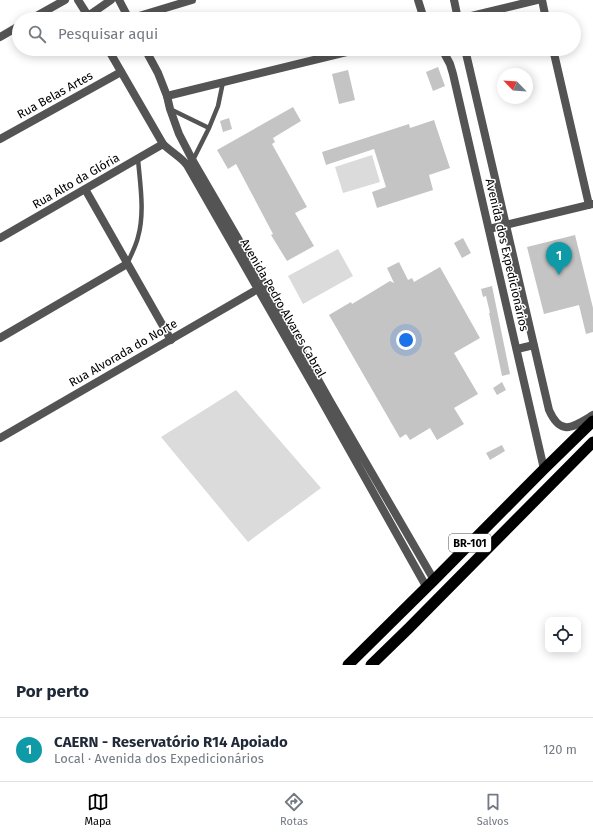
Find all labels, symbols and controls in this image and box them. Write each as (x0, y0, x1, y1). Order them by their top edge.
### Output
search box (12, 12, 581, 56)
icon: search (26, 23, 48, 45)
text: Pesquisar aqui (58, 25, 158, 43)
street label: Rua Belas Artes (15, 68, 96, 122)
north arrow (497, 68, 533, 104)
street label: Rua Alto da Glória (30, 150, 122, 212)
street label: Avenida dos Expedicionários (483, 177, 531, 333)
street label: Avenida Pedro Alvares Cabral (237, 236, 329, 380)
pin: 1 (546, 242, 572, 275)
street label: Rua Alvorada do Norte (66, 316, 180, 390)
your location (396, 330, 416, 350)
road number: BR-101 (449, 534, 491, 552)
map controls (545, 617, 581, 653)
button: locate (545, 617, 581, 653)
text: Por perto (16, 681, 89, 702)
text: CAERN - Reservatório R14 Apoiado (54, 733, 288, 751)
text: 1 (26, 742, 32, 757)
text: 120 m (543, 742, 577, 757)
text: Local · Avenida dos Expedicionários (54, 751, 264, 766)
tab: Mapa (84, 791, 111, 828)
tab: Rotas (280, 791, 308, 828)
tab: Salvos (477, 791, 509, 828)

